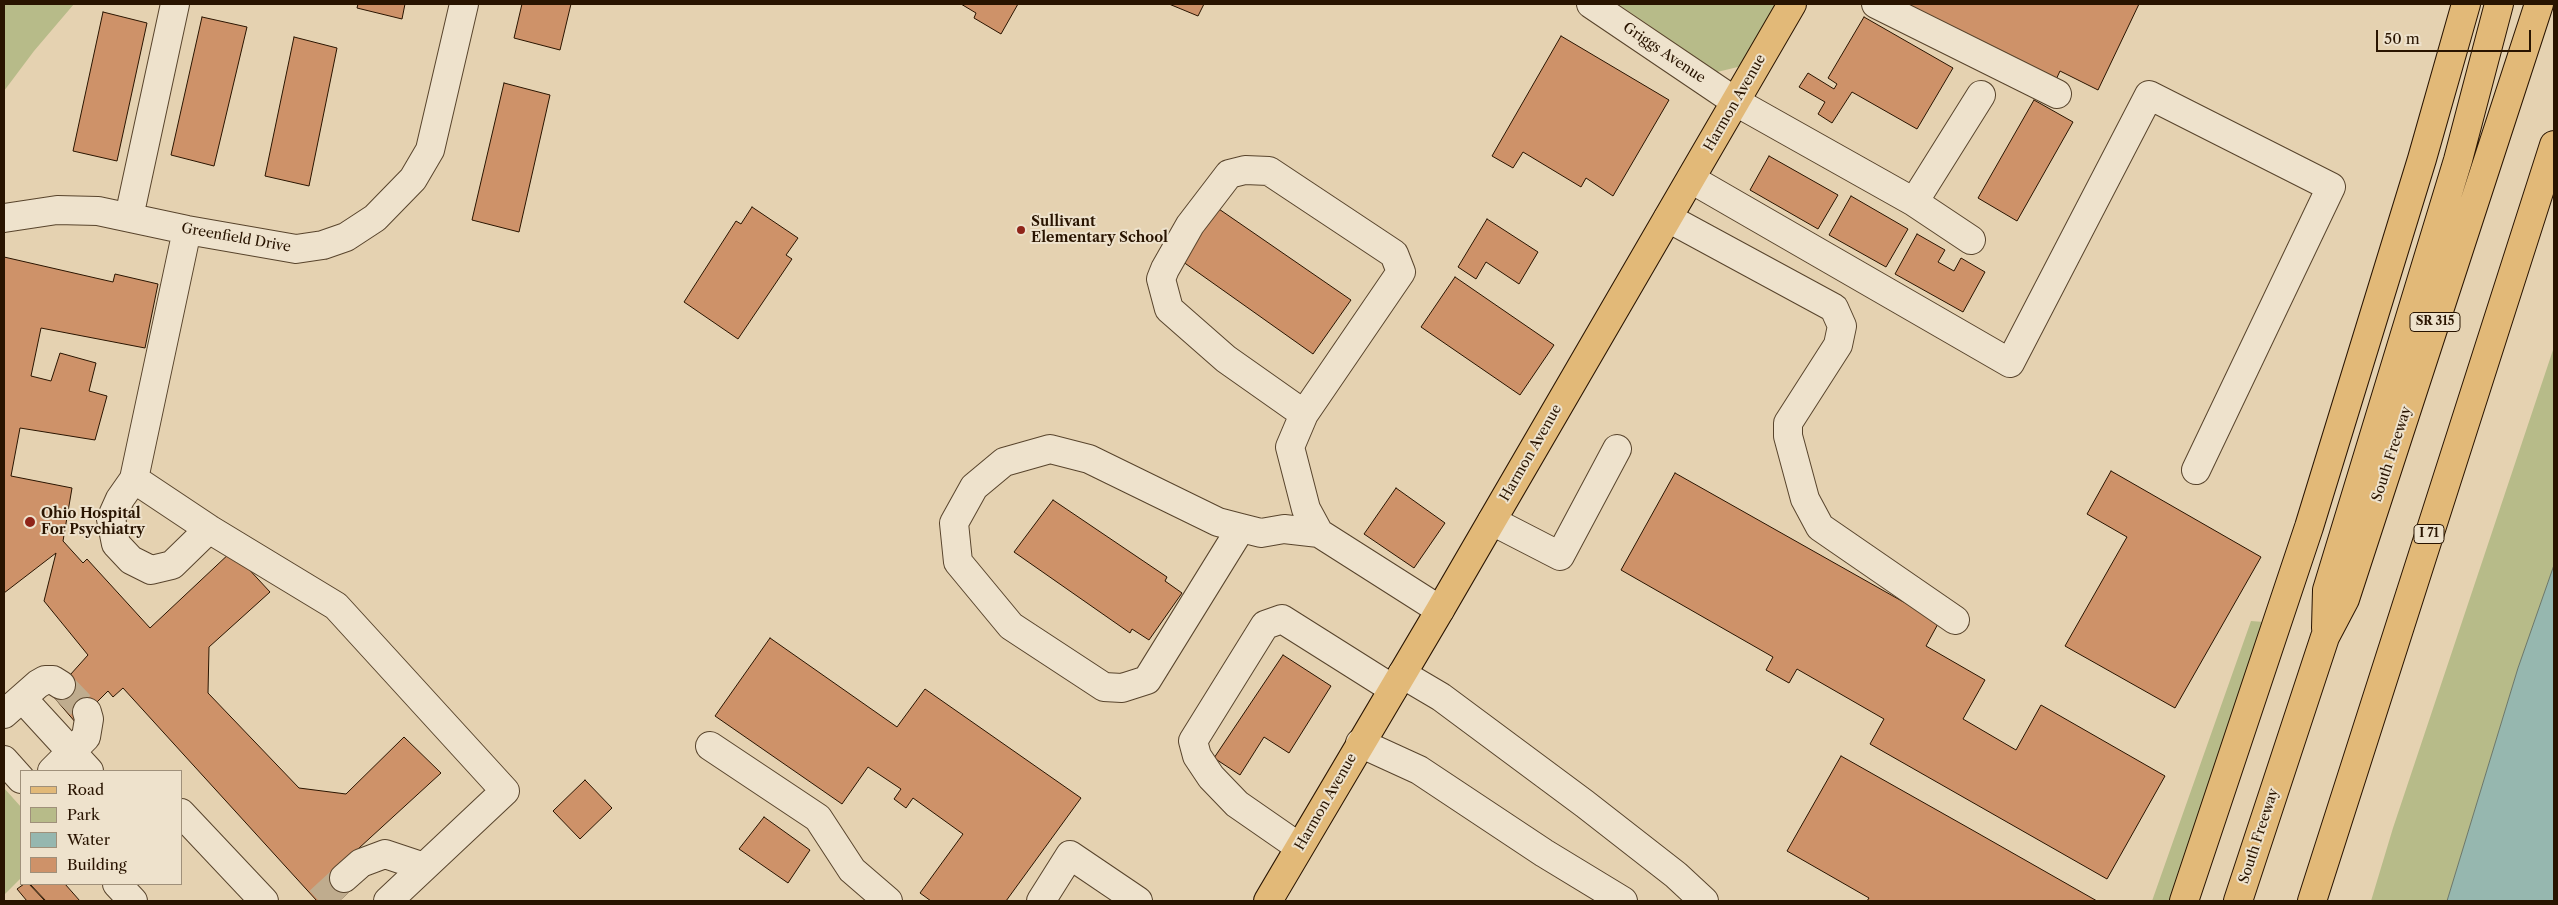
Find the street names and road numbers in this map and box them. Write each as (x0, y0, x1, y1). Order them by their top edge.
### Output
street label: Griggs Avenue (1620, 19, 1708, 87)
street label: Harmon Avenue (1700, 52, 1770, 154)
street label: Greenfield Drive (180, 220, 292, 256)
road number: SR 315 (2410, 313, 2460, 332)
street label: Harmon Avenue (1496, 402, 1566, 504)
street label: South Freeway (2369, 404, 2415, 504)
road number: I 71 (2414, 524, 2444, 544)
street label: Harmon Avenue (1291, 751, 1361, 853)
street label: South Freeway (2236, 786, 2282, 886)

